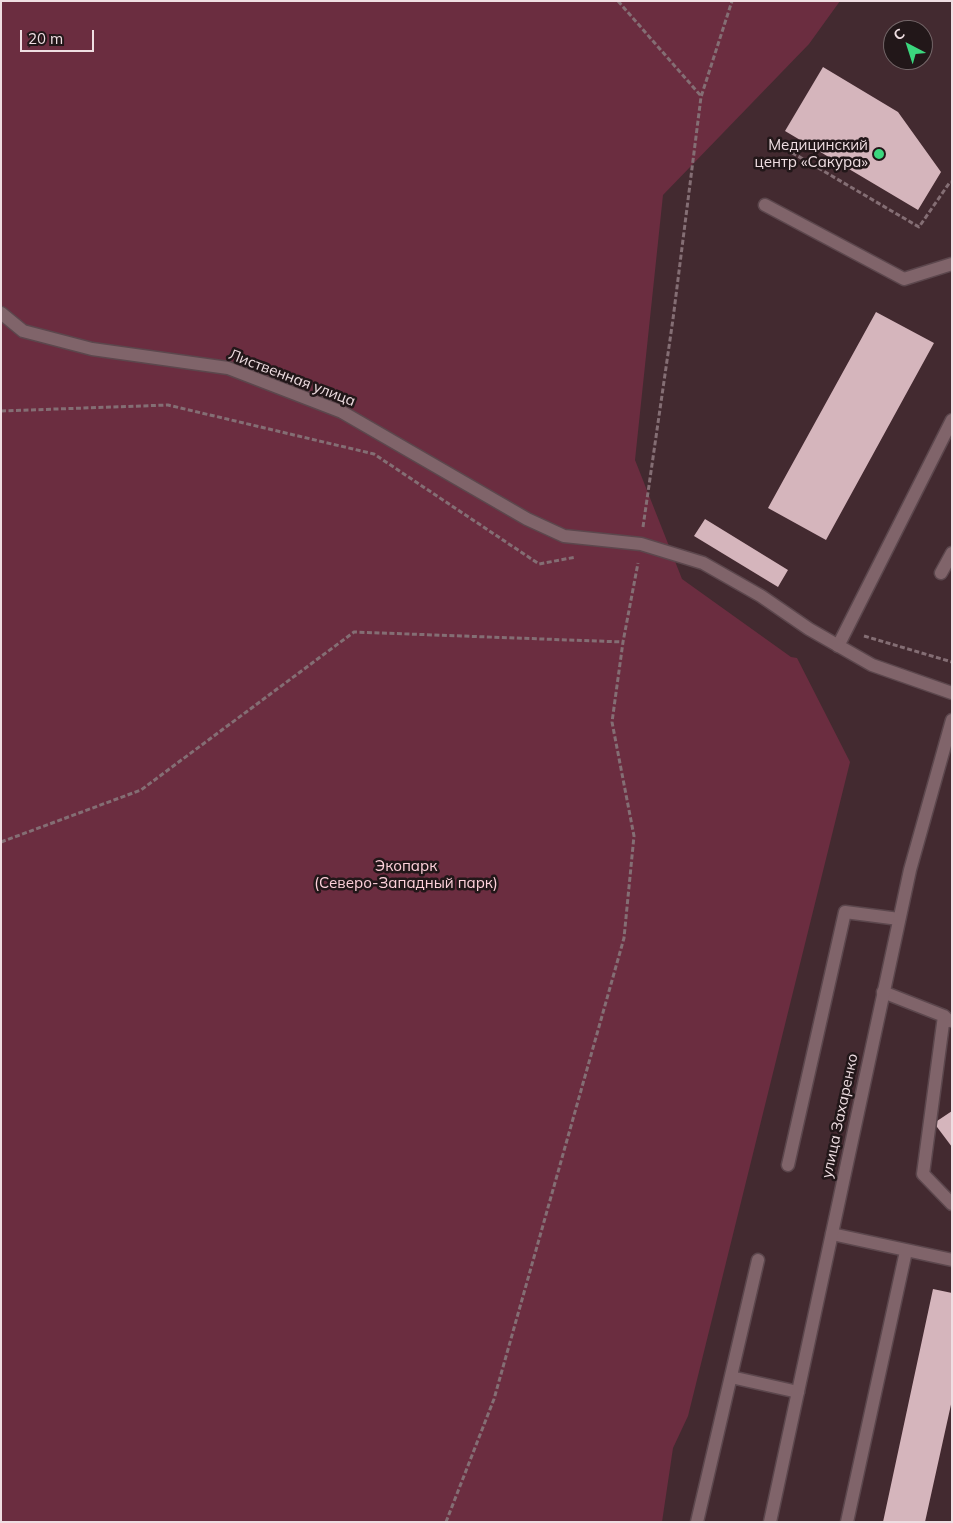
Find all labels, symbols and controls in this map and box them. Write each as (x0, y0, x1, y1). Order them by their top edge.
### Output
scale bar (22, 20, 96, 52)
north arrow (883, 20, 933, 70)
text: С (890, 24, 908, 44)
text: 20 m (28, 29, 63, 48)
place label: Медицинский центр «Сакура» (755, 136, 868, 171)
marker: Медицинский центр «Сакура» (872, 147, 886, 161)
street label: Лиственная улица (226, 346, 358, 410)
park label: Экопарк (Северо-Западный парк) (314, 857, 498, 892)
street label: улица Захаренко (818, 1052, 862, 1180)

